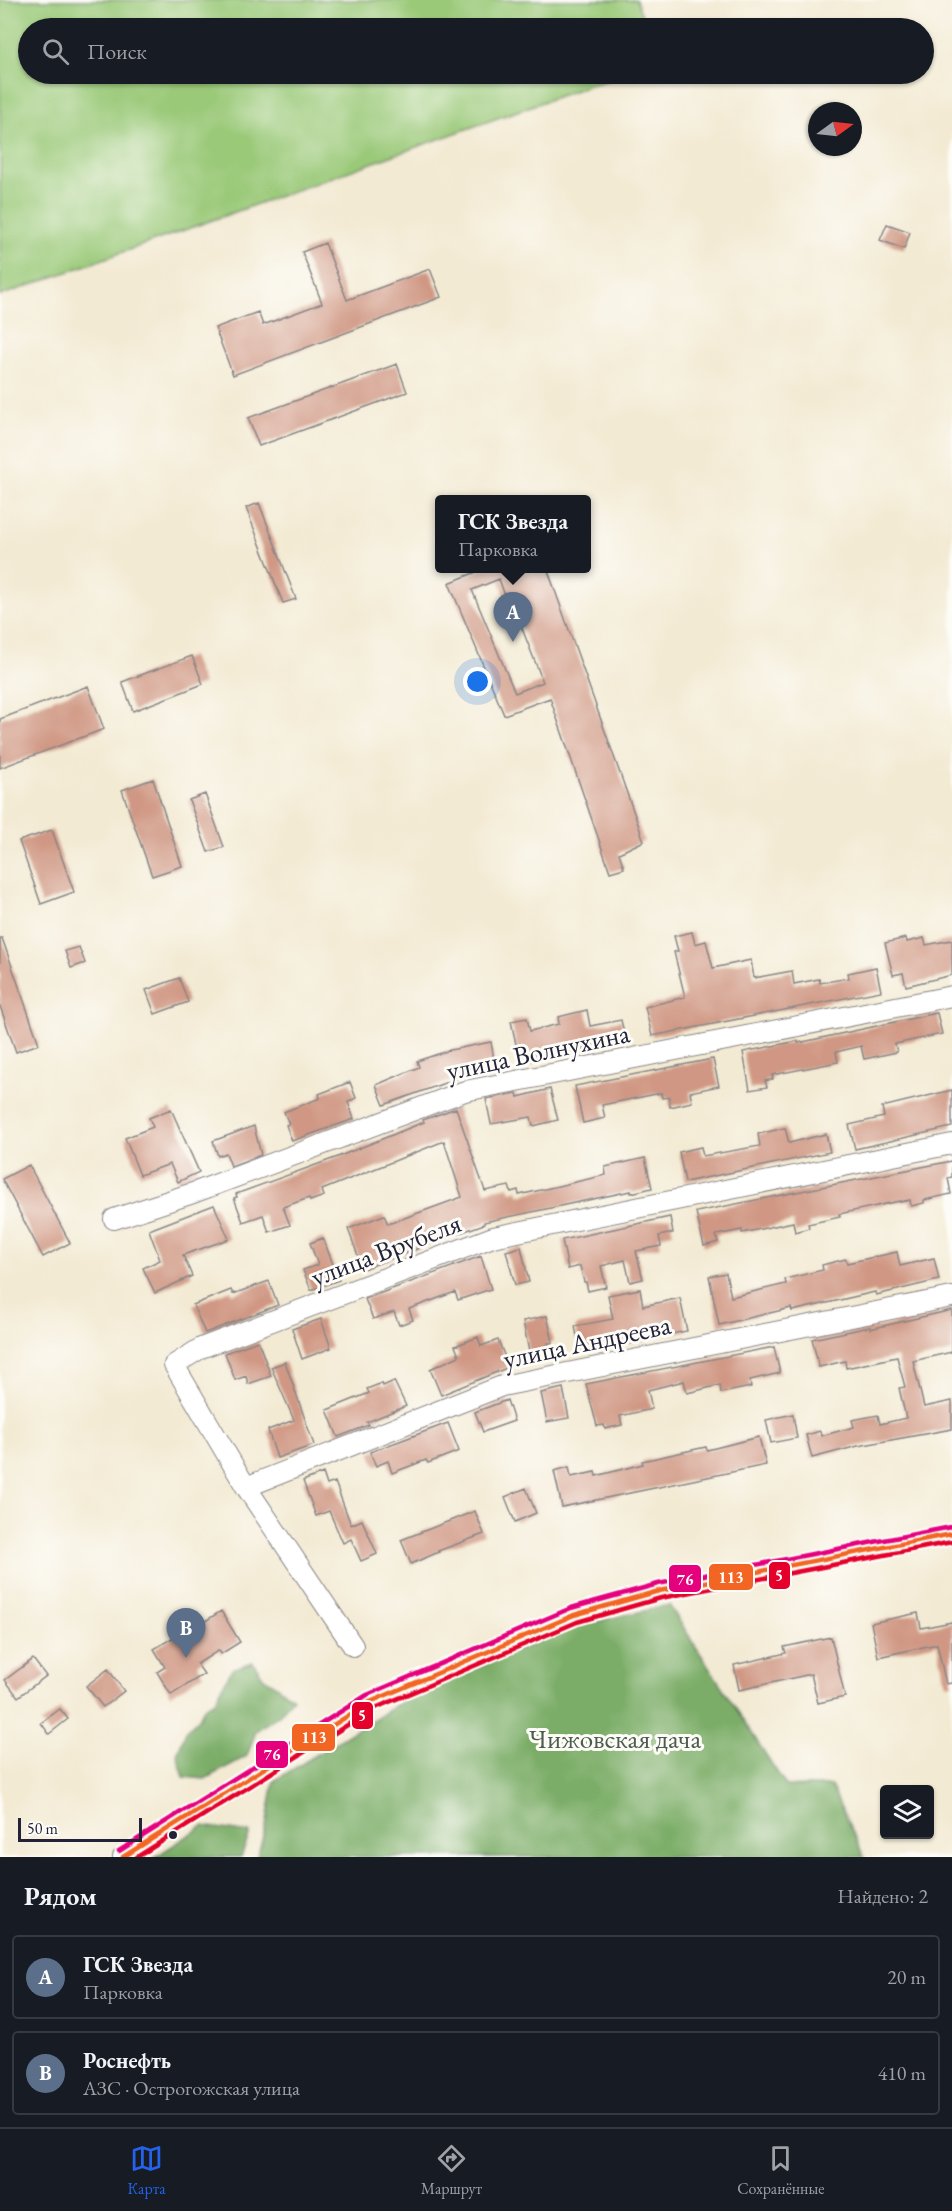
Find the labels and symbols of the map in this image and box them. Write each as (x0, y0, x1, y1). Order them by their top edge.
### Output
north arrow (808, 102, 862, 156)
pin: A (494, 592, 532, 642)
your location (463, 667, 492, 696)
street label: улица Волнухина (443, 1015, 633, 1088)
street label: улица Врубеля (306, 1205, 466, 1294)
street label: улица Андреева (500, 1307, 674, 1376)
line badge: 5 (768, 1561, 791, 1590)
line badge: 113 (708, 1563, 754, 1591)
line badge: 76 (668, 1564, 702, 1593)
text: 5 (775, 1565, 783, 1586)
text: 113 (718, 1567, 744, 1588)
text: 76 (677, 1569, 694, 1590)
pin: B (166, 1608, 206, 1658)
line badge: 5 (351, 1701, 374, 1730)
text: 5 (358, 1705, 366, 1726)
park label: Чижовская дача (529, 1721, 701, 1756)
line badge: 113 (291, 1723, 336, 1752)
text: 113 (301, 1727, 327, 1748)
line badge: 76 (255, 1740, 289, 1769)
text: 76 (264, 1744, 281, 1765)
scale bar (18, 1815, 142, 1842)
unlabelled marker (167, 1829, 179, 1841)

